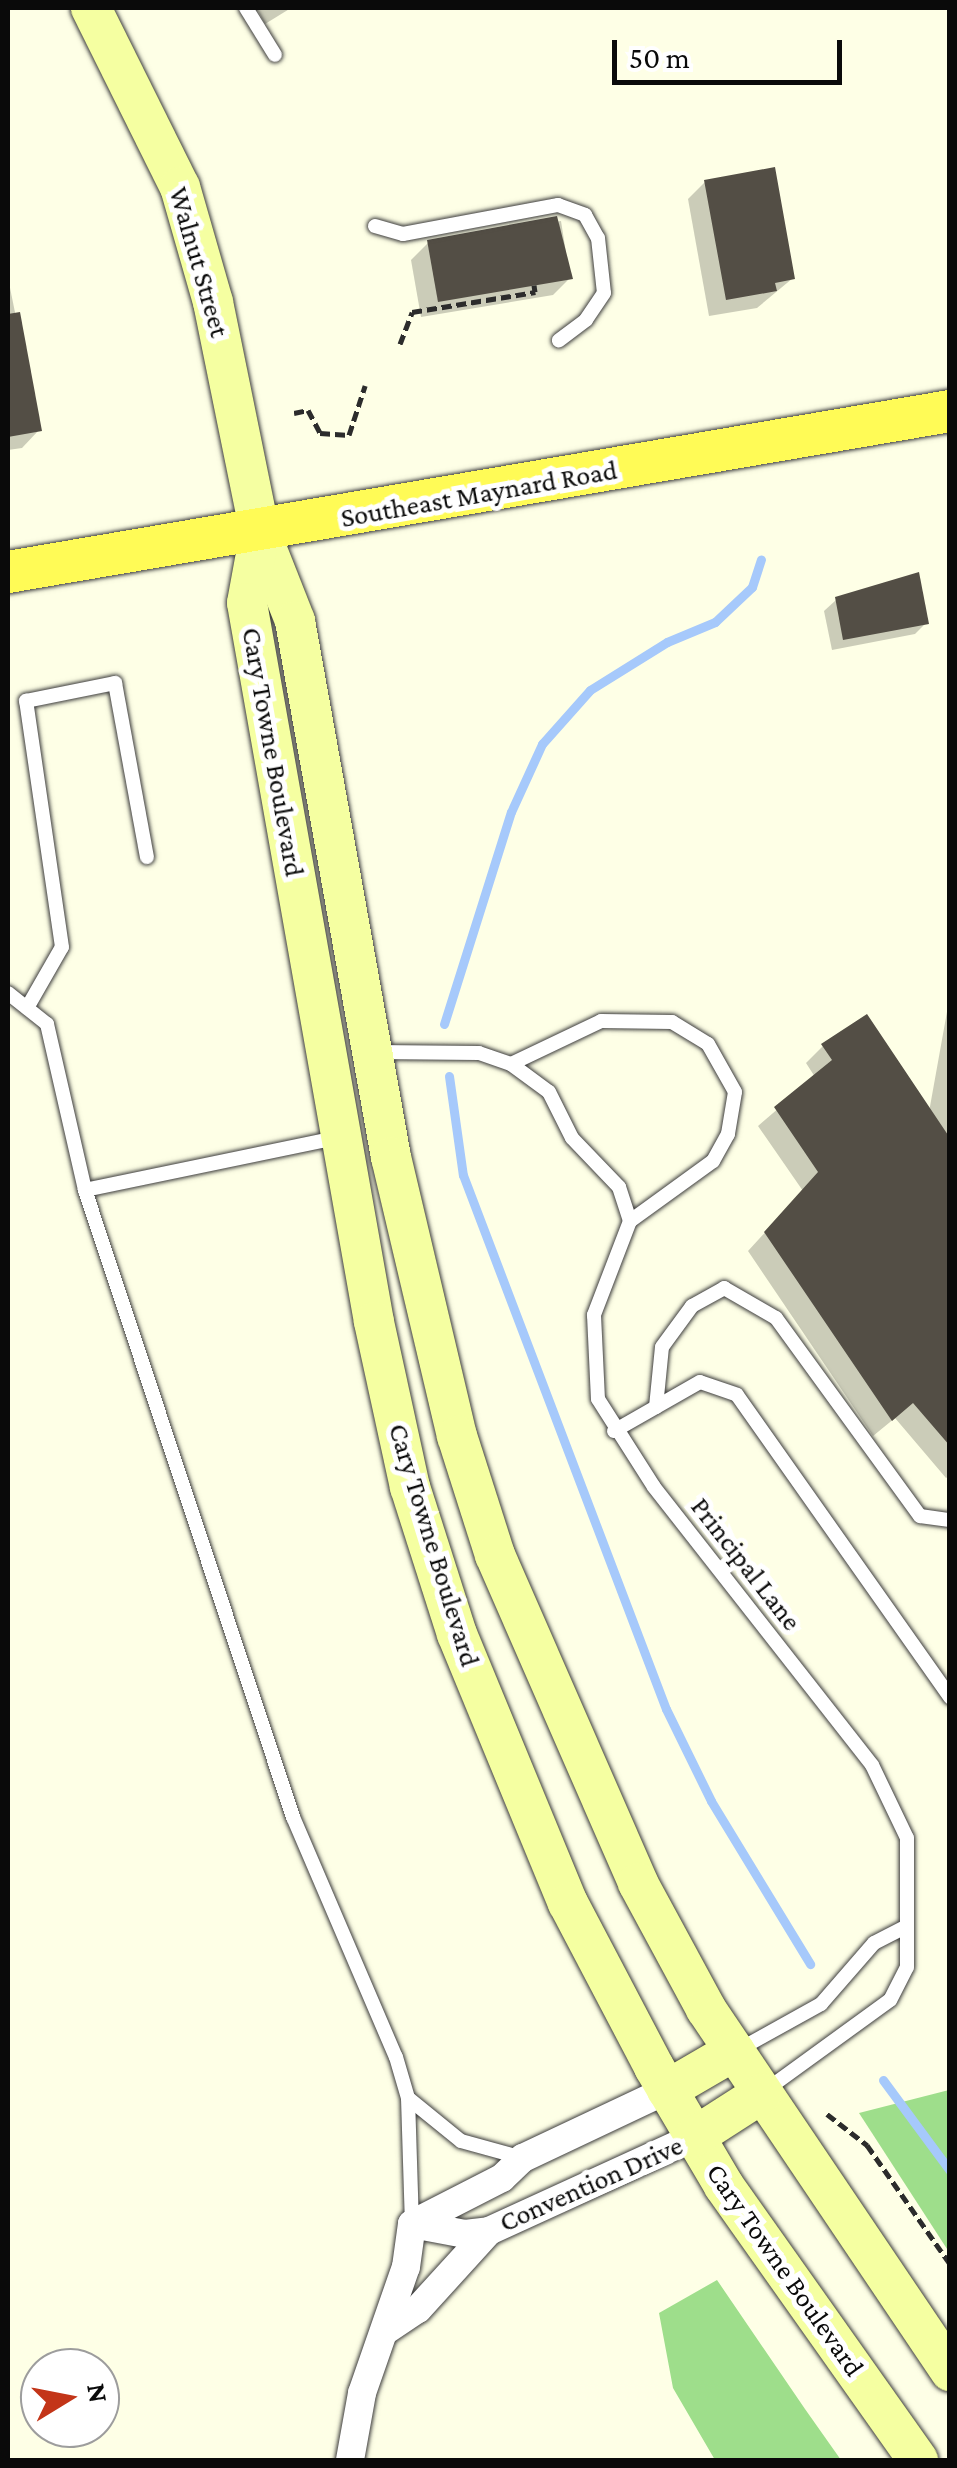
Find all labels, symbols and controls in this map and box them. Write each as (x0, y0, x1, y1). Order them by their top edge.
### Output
scale bar (617, 20, 847, 82)
text: 50 m (629, 41, 690, 74)
street label: Walnut Street (162, 183, 236, 341)
street label: Southeast Maynard Road (338, 453, 620, 535)
street label: Cary Towne Boulevard (235, 625, 311, 879)
street label: Cary Towne Boulevard (381, 1420, 487, 1670)
street label: Principal Lane (684, 1491, 808, 1637)
street label: Convention Drive (494, 2129, 688, 2239)
street label: Cary Towne Boulevard (699, 2157, 871, 2383)
north arrow (20, 2348, 120, 2448)
text: N (81, 2381, 115, 2405)

